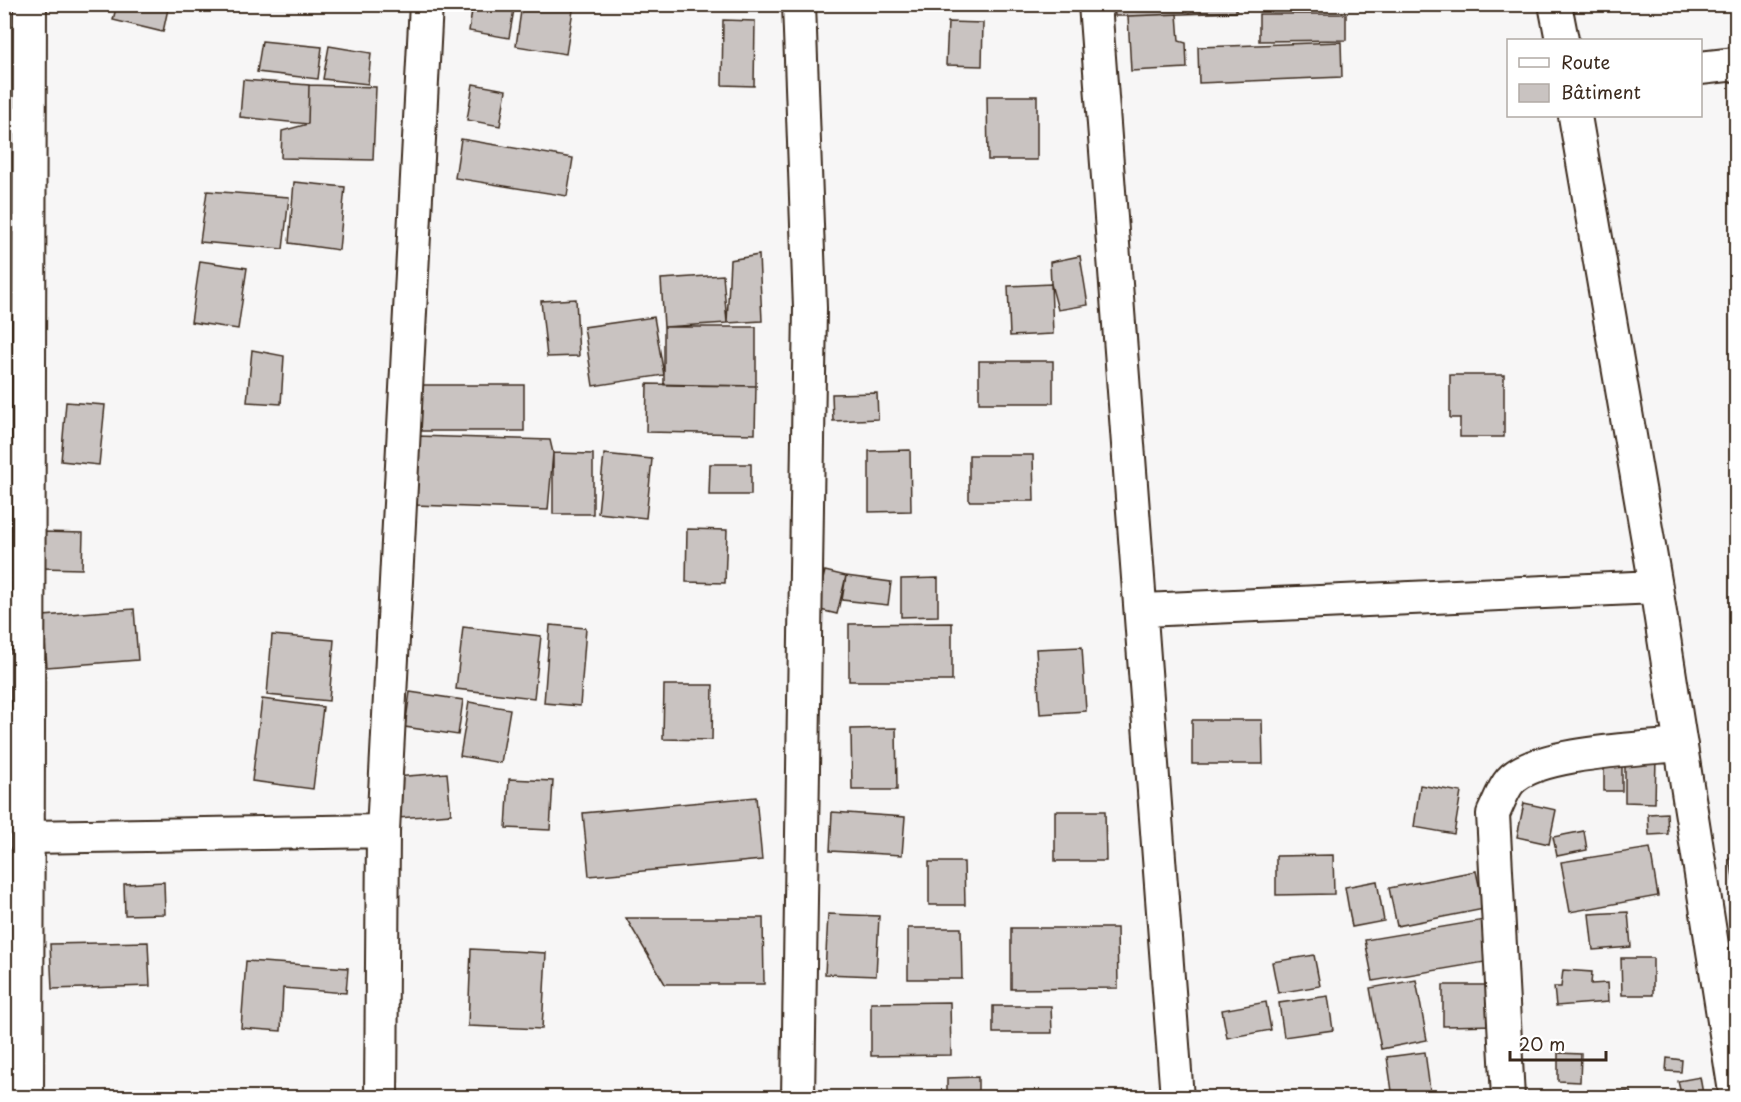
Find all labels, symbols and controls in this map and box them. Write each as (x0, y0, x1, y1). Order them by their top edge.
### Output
legend (1507, 39, 1702, 117)
text: Route (1561, 48, 1611, 75)
text: Bâtiment (1561, 78, 1641, 105)
scale bar (1510, 1024, 1606, 1062)
text: 20 m (1519, 1030, 1565, 1057)

